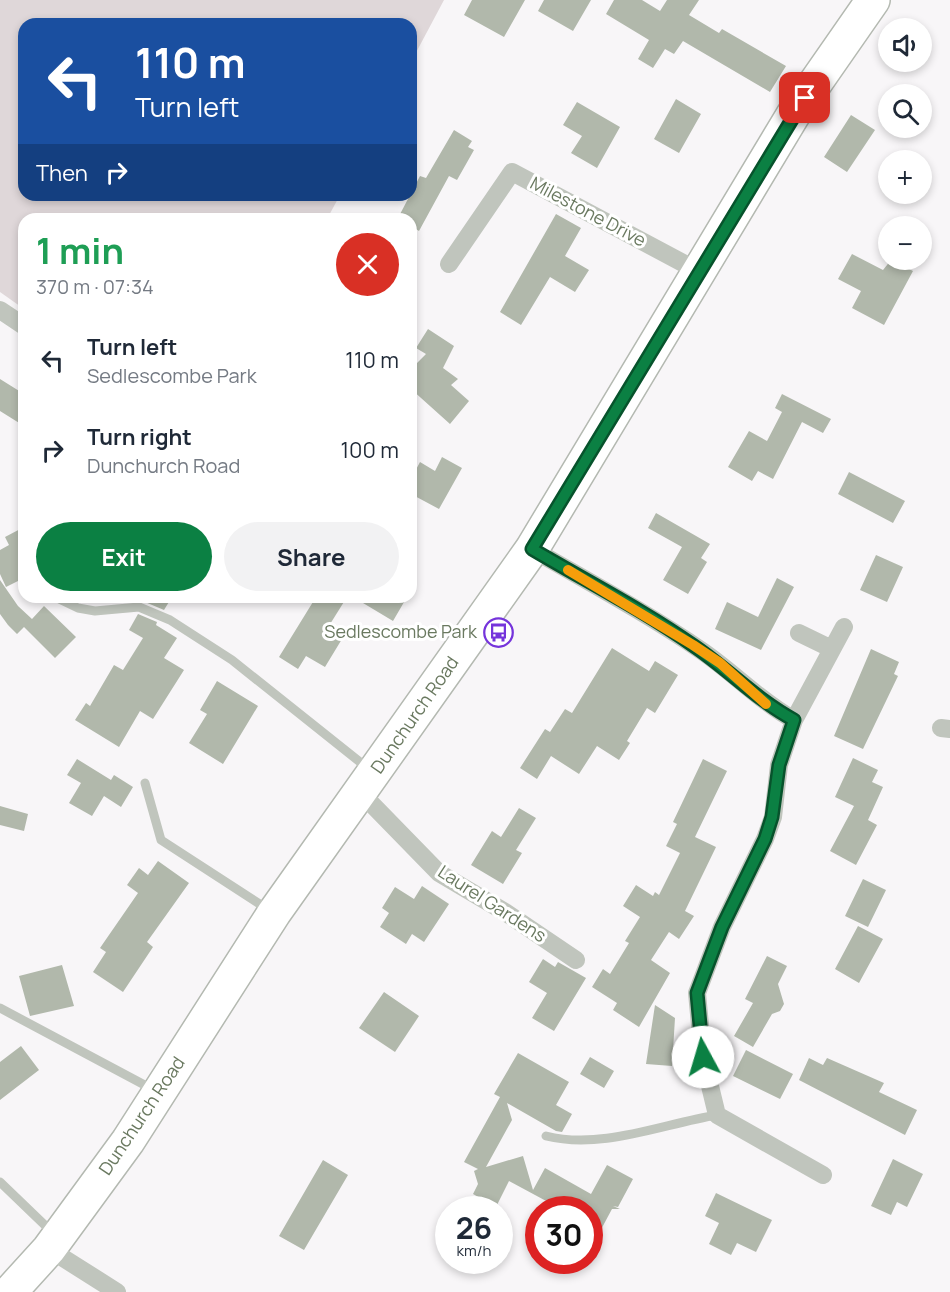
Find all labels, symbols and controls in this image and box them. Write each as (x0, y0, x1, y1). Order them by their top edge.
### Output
map controls (878, 18, 932, 270)
button: sound (878, 18, 932, 72)
text: 110 m (135, 33, 246, 91)
icon: left (36, 42, 114, 120)
pin (779, 72, 830, 123)
icon: arrive (788, 81, 821, 114)
button: search (878, 84, 932, 138)
text: Turn left (135, 88, 239, 125)
button: + (878, 150, 932, 204)
icon: right (100, 156, 133, 189)
text: Then (36, 158, 88, 188)
street label: Milestone Drive (526, 171, 651, 252)
button: − (878, 216, 932, 270)
text: 1 min (36, 226, 124, 275)
button: close (336, 233, 399, 296)
text: 370 m · 07:34 (36, 273, 154, 300)
text: Turn left (87, 332, 177, 362)
icon: left (36, 344, 69, 377)
text: 110 m (345, 345, 399, 375)
text: Sedlescombe Park (87, 362, 257, 389)
text: Turn right (87, 422, 192, 452)
icon: right (36, 434, 69, 467)
text: 100 m (341, 435, 399, 465)
text: Dunchurch Road (87, 452, 240, 479)
button: Exit (36, 522, 212, 591)
button: Share (224, 522, 399, 591)
bus stop icon: Sedlescombe Park (482, 616, 514, 648)
place label: Sedlescombe Park (324, 619, 478, 643)
street label: Dunchurch Road (365, 651, 464, 778)
street label: Laurel Gardens (434, 859, 551, 947)
position arrow (671, 1025, 735, 1089)
street label: Dunchurch Road (93, 1052, 190, 1179)
speed limit sign: 30 (525, 1196, 603, 1274)
text: 26 (456, 1207, 492, 1248)
text: km/h (457, 1240, 491, 1261)

